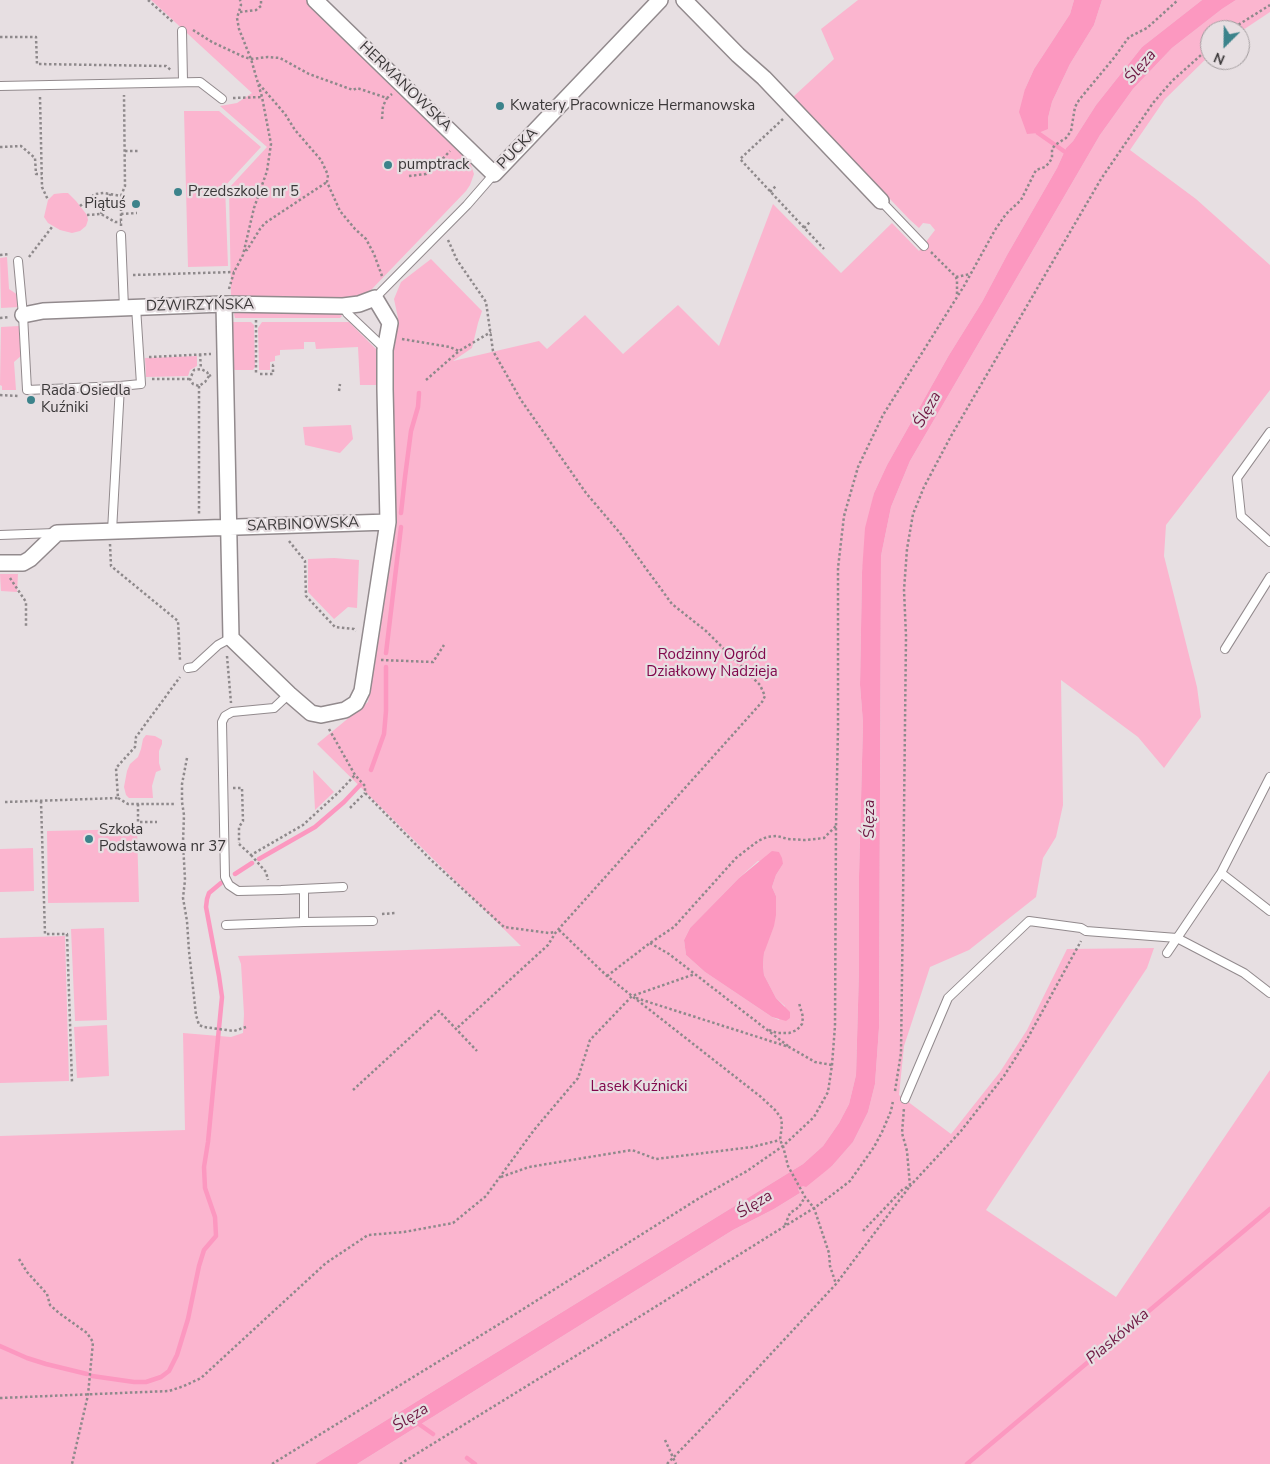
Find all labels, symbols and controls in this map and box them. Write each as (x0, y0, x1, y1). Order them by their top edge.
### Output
north arrow (1200, 20, 1250, 70)
street label: HERMANOWSKA (355, 38, 455, 136)
water label: Ślęza (1121, 46, 1161, 88)
text: N (1211, 48, 1228, 69)
place label: Kwatery Pracownicze Hermanowska (510, 97, 755, 115)
marker: Kwatery Pracownicze Hermanowska (494, 100, 506, 112)
street label: PUCKA (494, 125, 542, 173)
place label: pumptrack (398, 156, 470, 174)
marker: pumptrack (382, 159, 394, 171)
place label: Przedszkole nr 5 (188, 183, 299, 201)
marker: Przedszkole nr 5 (172, 186, 184, 198)
place label: Piątuś (84, 195, 126, 213)
marker: Piątuś (130, 198, 142, 210)
street label: DŹWIRZYŃSKA (146, 296, 254, 316)
place label: Rada Osiedla Kuźniki (41, 382, 131, 417)
water label: Ślęza (910, 388, 946, 432)
marker: Rada Osiedla Kuźniki (25, 394, 37, 406)
street label: SARBINOWSKA (247, 514, 359, 536)
park label: Rodzinny Ogród Działkowy Nadzieja (646, 646, 778, 681)
water label: Ślęza (860, 800, 880, 838)
place label: Szkoła Podstawowa nr 37 (99, 821, 226, 856)
marker: Szkoła Podstawowa nr 37 (83, 833, 95, 845)
park label: Lasek Kuźnicki (590, 1078, 688, 1096)
water label: Ślęza (733, 1187, 777, 1223)
water label: Piaskówka (1083, 1305, 1153, 1369)
water label: Ślęza (389, 1400, 433, 1436)

